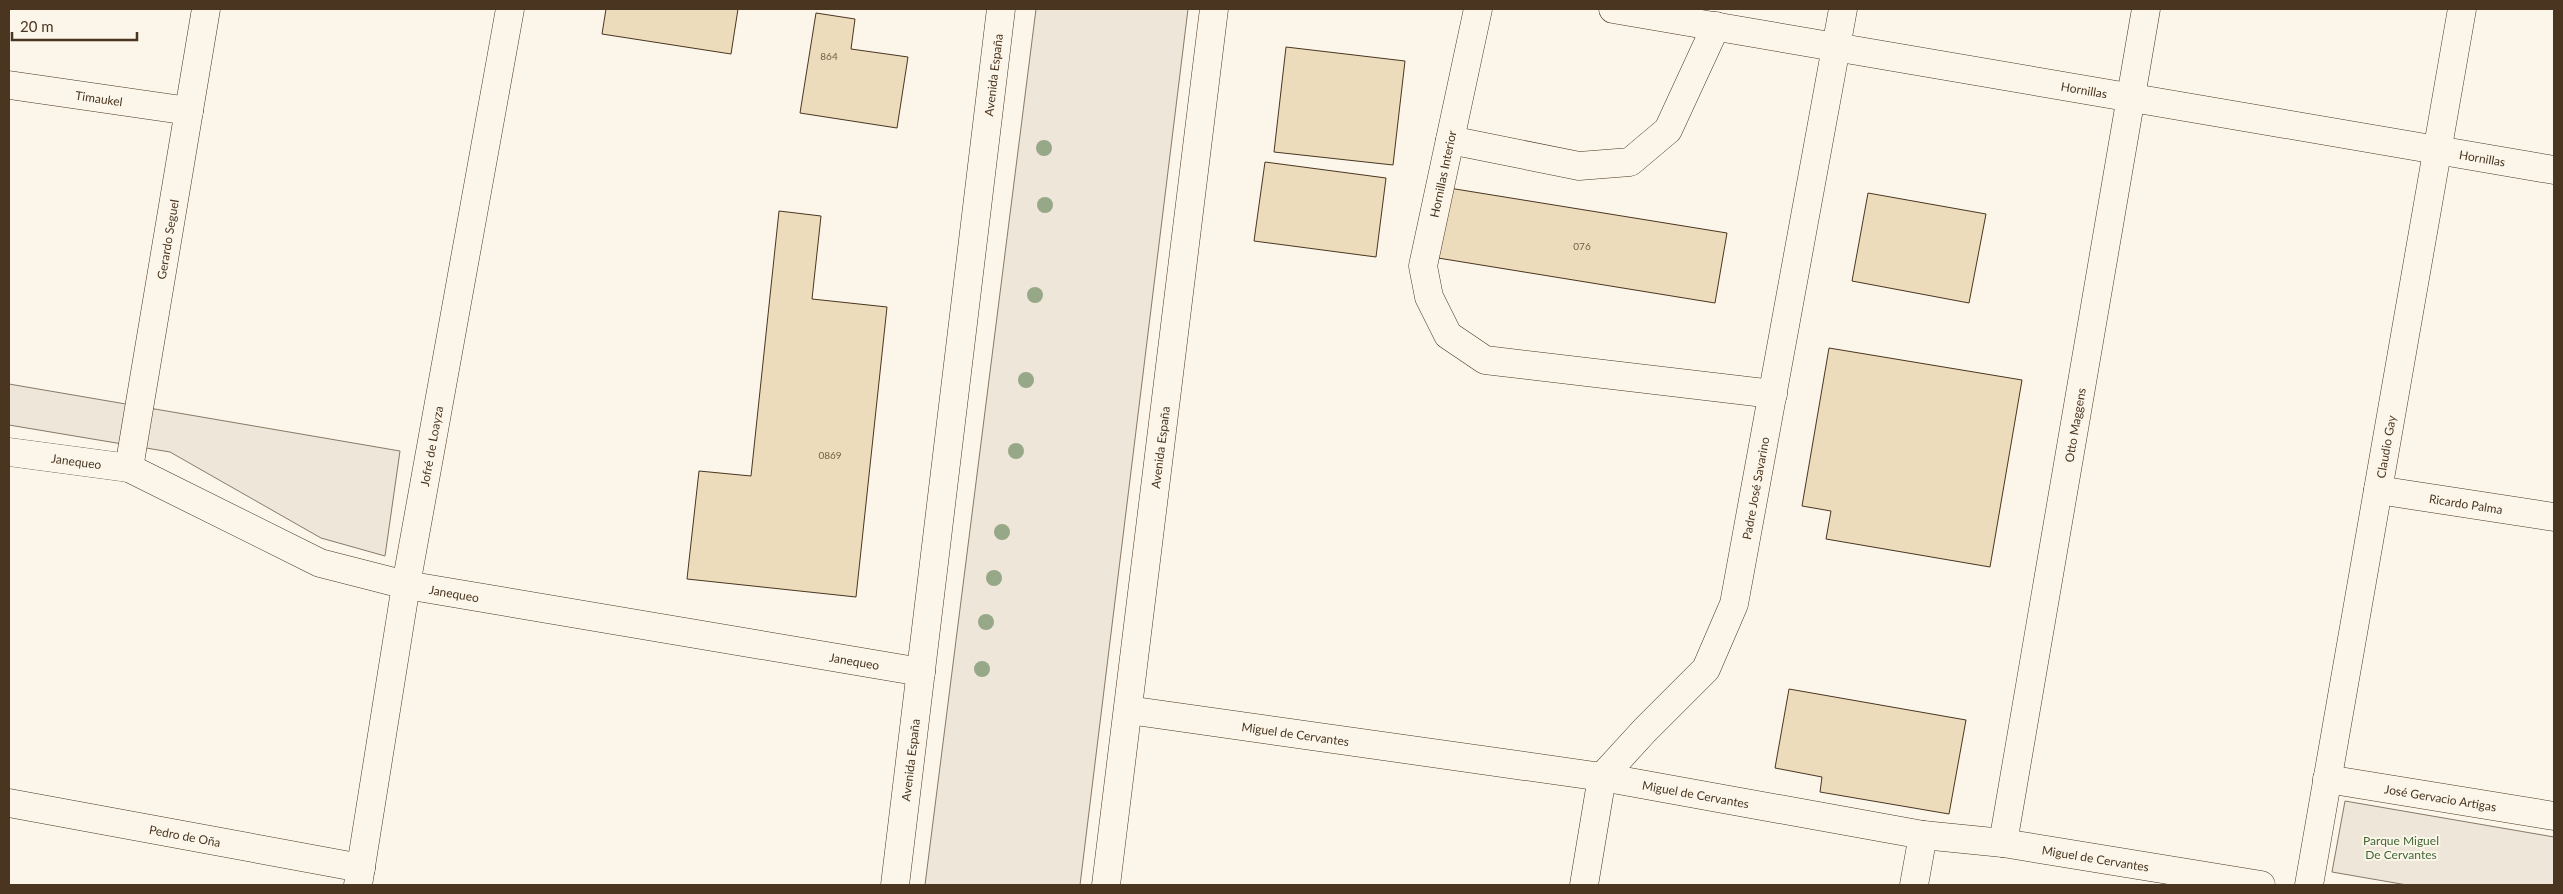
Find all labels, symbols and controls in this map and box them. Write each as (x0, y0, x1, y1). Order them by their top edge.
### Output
scale bar (12, 10, 138, 42)
text: 20 m (20, 17, 54, 35)
street label: Avenida España (981, 33, 1005, 117)
house number: 864 (820, 50, 838, 62)
street label: Hornillas (2060, 78, 2108, 101)
street label: Timaukel (75, 87, 124, 109)
street label: Hornillas Interior (1426, 129, 1460, 219)
street label: Hornillas (2458, 146, 2507, 169)
street label: Gerardo Seguel (153, 198, 181, 280)
house number: 076 (1573, 240, 1591, 252)
street label: Otto Maggens (2061, 387, 2088, 463)
street label: Jofré de Loayza (416, 405, 446, 487)
street label: Avenida España (1147, 405, 1172, 489)
street label: Claudio Gay (2373, 413, 2399, 479)
street label: Padre José Savarino (1738, 435, 1772, 541)
house number: 0869 (818, 449, 842, 461)
street label: Janequeo (50, 450, 103, 472)
street label: Ricardo Palma (2428, 490, 2504, 517)
street label: Janequeo (428, 582, 480, 605)
street label: Janequeo (828, 649, 881, 672)
street label: Avenida España (898, 718, 923, 802)
street label: Miguel de Cervantes (1241, 719, 1350, 749)
street label: Miguel de Cervantes (1641, 777, 1750, 811)
street label: José Gervacio Artigas (2383, 781, 2498, 814)
street label: Pedro de Oña (148, 822, 222, 849)
park label: Parque Miguel De Cervantes (2363, 833, 2439, 862)
street label: Miguel de Cervantes (2041, 842, 2150, 874)

